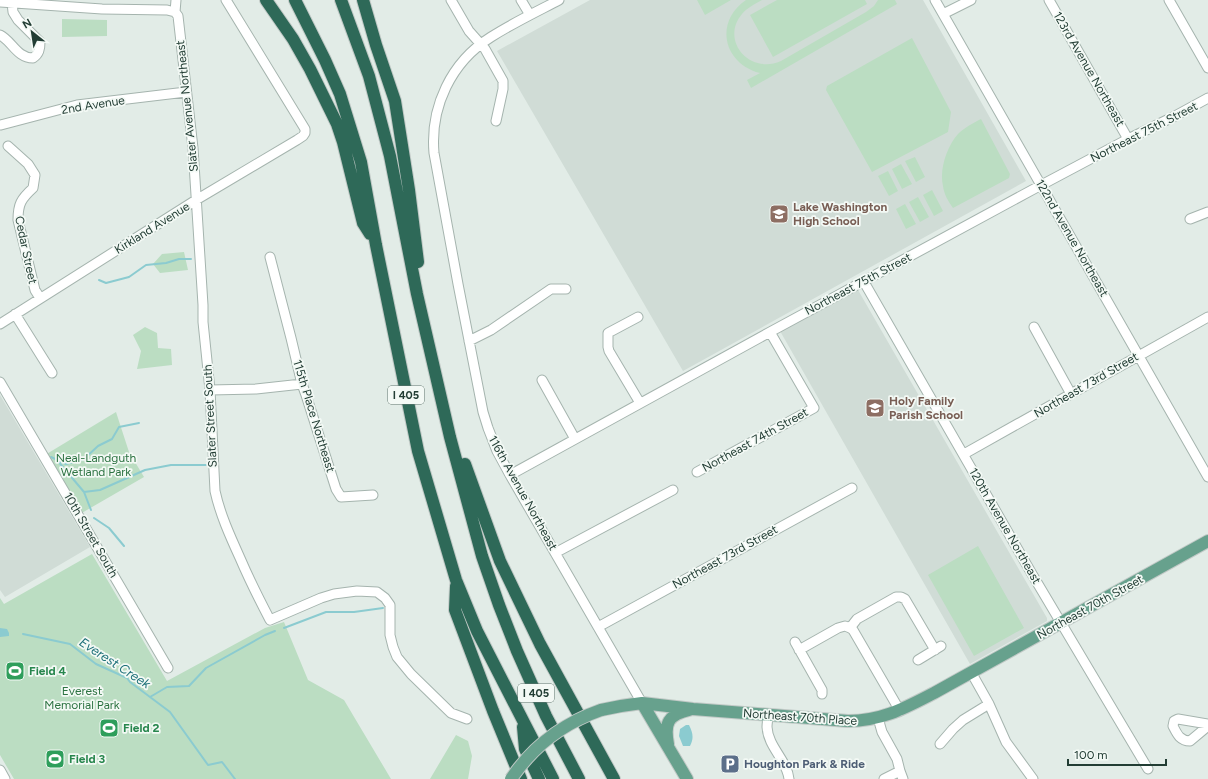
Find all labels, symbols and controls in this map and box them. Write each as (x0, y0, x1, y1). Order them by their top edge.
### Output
street label: 123rd Avenue Northeast (1050, 9, 1128, 129)
north arrow (12, 12, 52, 52)
text: N (20, 16, 34, 32)
street label: Slater Avenue Northeast (173, 39, 201, 172)
street label: 2nd Avenue (60, 93, 126, 117)
street label: Northeast 75th Street (1088, 99, 1200, 165)
street label: 122nd Avenue Northeast (1033, 177, 1112, 299)
street label: Kirkland Avenue (112, 199, 193, 257)
place label: Lake Washington High School (793, 200, 887, 228)
school or university icon: Lake Washington High School (768, 203, 790, 225)
street label: Cedar Street (12, 215, 40, 286)
street label: Northeast 75th Street (802, 250, 914, 318)
street label: Northeast 73rd Street (1031, 349, 1141, 421)
street label: 115th Place Northeast (290, 358, 338, 474)
street label: Slater Street South (200, 364, 220, 468)
road number: I 405 (388, 386, 424, 404)
place label: Holy Family Parish School (889, 394, 963, 422)
school or university icon: Holy Family Parish School (864, 397, 886, 419)
street label: Northeast 74th Street (700, 405, 811, 475)
street label: 116th Avenue Northeast (486, 433, 561, 553)
park label: Neal-Landguth Wetland Park (56, 451, 137, 479)
street label: 120th Avenue Northeast (966, 466, 1044, 587)
street label: 10th Street South (61, 490, 121, 580)
street label: Northeast 73rd Street (670, 522, 780, 592)
street label: Northeast 70th Street (1034, 572, 1146, 642)
water label: Everest Creek (77, 634, 154, 692)
sports icon: Field 4 (4, 660, 26, 682)
place label: Field 4 (29, 664, 66, 678)
park label: Everest Memorial Park (44, 684, 120, 712)
road number: I 405 (518, 684, 554, 702)
street label: Northeast 70th Place (742, 706, 858, 728)
sports icon: Field 2 (98, 717, 120, 739)
place label: Field 2 (123, 721, 159, 735)
scale bar (1068, 741, 1166, 767)
sports icon: Field 3 (44, 748, 66, 770)
text: 100 m (1074, 748, 1108, 762)
place label: Field 3 (69, 752, 105, 766)
parking icon: Houghton Park & Ride (719, 753, 741, 775)
place label: Houghton Park & Ride (744, 757, 865, 771)

